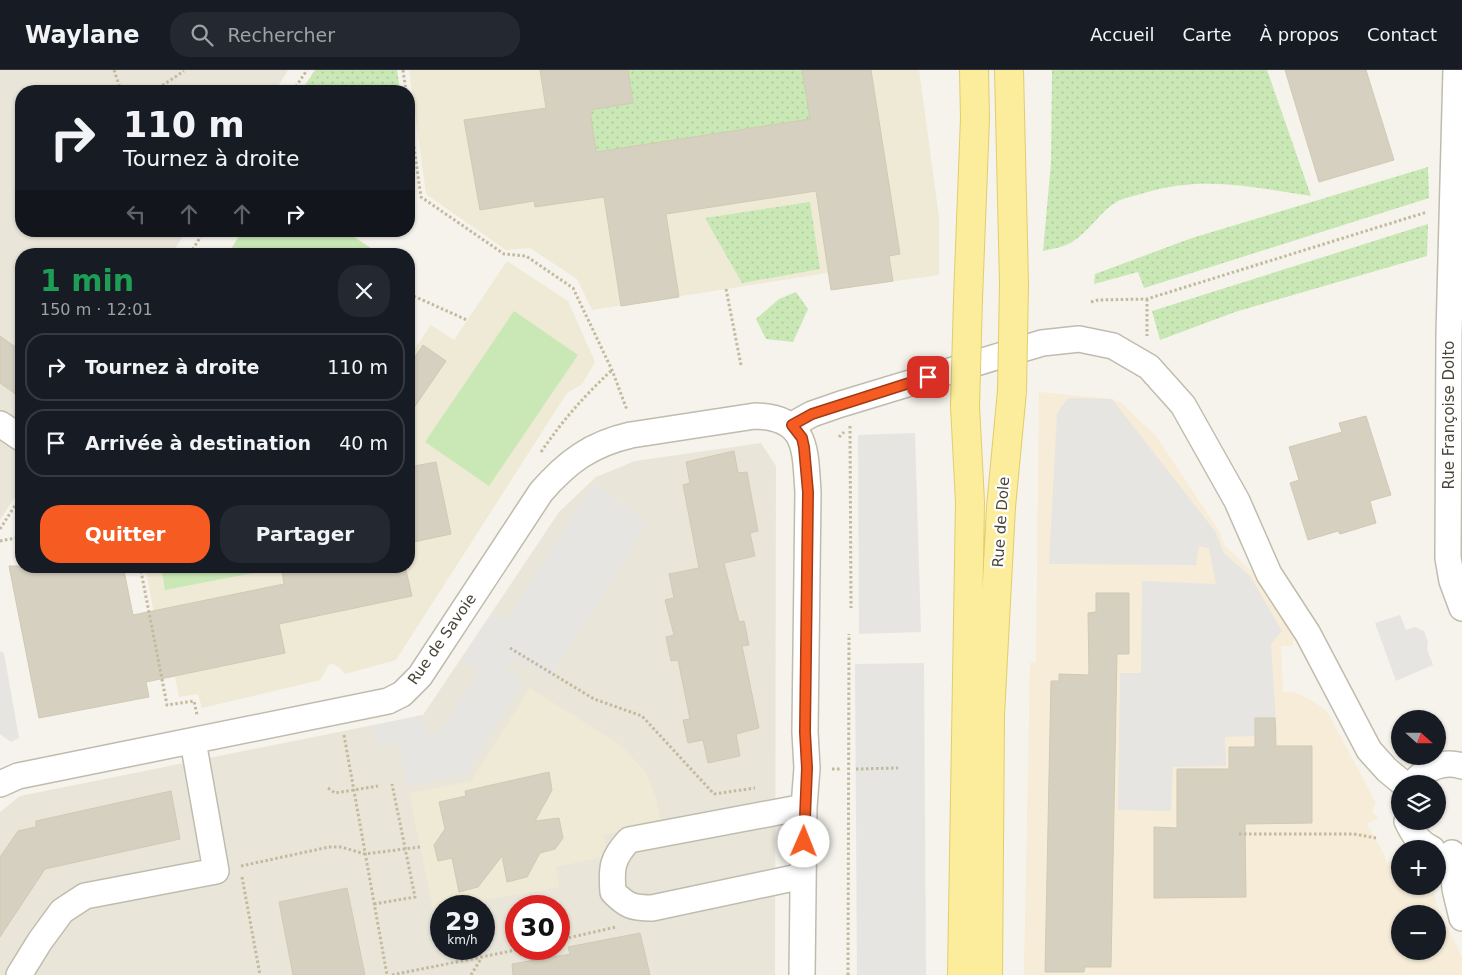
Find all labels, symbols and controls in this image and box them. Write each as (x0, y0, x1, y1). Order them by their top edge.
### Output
search box (170, 12, 520, 57)
text: Waylane (25, 21, 140, 49)
icon: search (188, 21, 216, 49)
text: Rechercher (228, 24, 335, 46)
text: Accueil (1090, 24, 1155, 45)
text: Carte (1183, 24, 1232, 45)
text: À propos (1260, 24, 1339, 45)
text: Contact (1367, 24, 1437, 45)
icon: right (40, 105, 105, 170)
text: 110 m (123, 105, 245, 145)
text: Tournez à droite (123, 146, 300, 171)
icon: left (122, 200, 150, 228)
icon: ahead (175, 200, 203, 228)
icon: ahead (228, 200, 256, 228)
icon: right (281, 200, 309, 228)
text: 1 min (40, 263, 134, 298)
button: close (338, 265, 390, 317)
text: 150 m · 12:01 (40, 300, 153, 319)
street label: Rue Françoise Dolto (1440, 340, 1458, 490)
icon: right (42, 353, 70, 381)
text: Tournez à droite (85, 356, 259, 378)
text: 110 m (327, 356, 388, 378)
pin (907, 356, 949, 398)
icon: arrive (914, 363, 942, 391)
icon: arrive (42, 429, 70, 457)
text: Arrivée à destination (85, 432, 311, 454)
text: 40 m (339, 432, 388, 454)
street label: Rue de Dole (989, 476, 1013, 568)
button: Quitter (40, 505, 210, 563)
button: Partager (220, 505, 390, 563)
street label: Rue de Savoie (404, 590, 480, 688)
north arrow (1391, 710, 1446, 765)
map controls (1391, 710, 1446, 960)
button: layers (1391, 775, 1446, 830)
position arrow (777, 815, 829, 867)
button: + (1391, 840, 1446, 895)
speed limit sign: 30 (505, 895, 570, 960)
button: − (1391, 905, 1446, 960)
text: 29 (445, 907, 480, 936)
text: km/h (447, 933, 478, 947)

